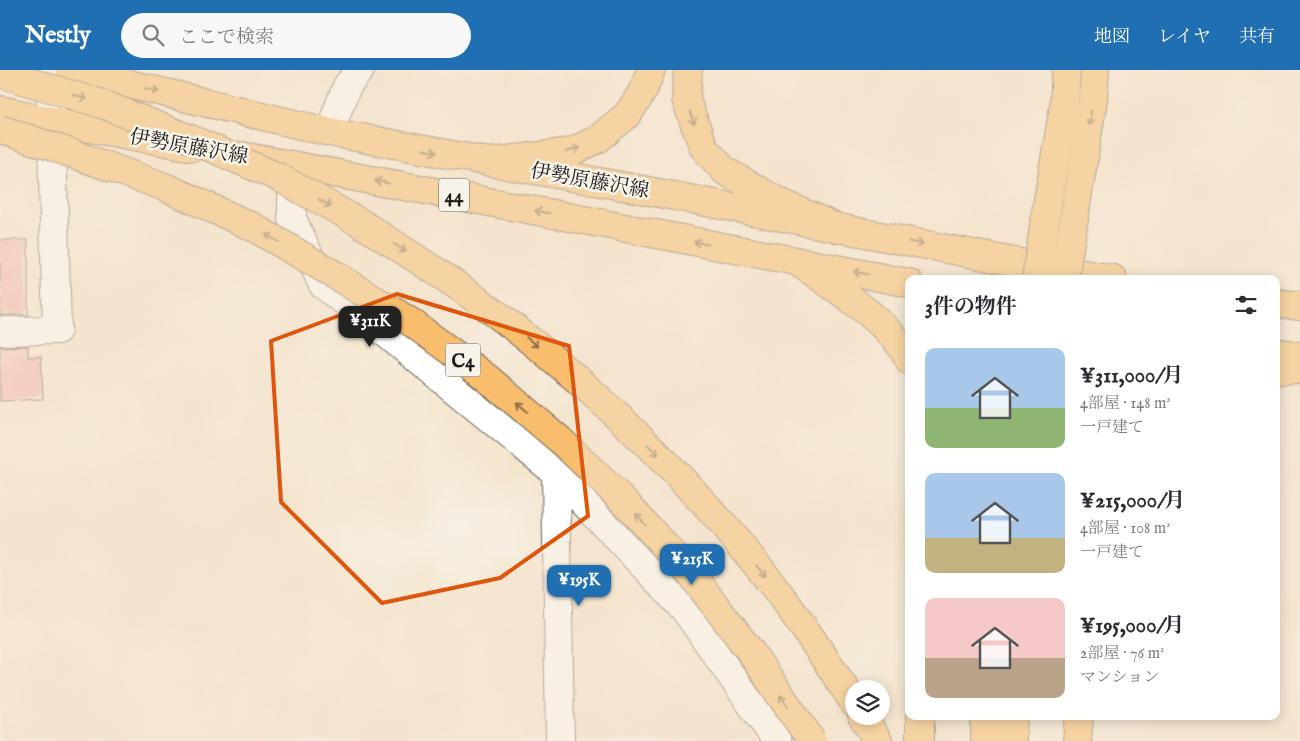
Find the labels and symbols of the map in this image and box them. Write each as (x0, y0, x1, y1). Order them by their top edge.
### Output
one-way arrow (143, 85, 159, 95)
one-way arrow (72, 93, 88, 103)
one-way arrow (688, 109, 698, 125)
one-way arrow (1084, 110, 1094, 126)
street label: 伊勢原藤沢線 (127, 125, 250, 170)
one-way arrow (564, 145, 580, 154)
one-way arrow (422, 147, 438, 156)
street label: 伊勢原藤沢線 (528, 159, 651, 204)
one-way arrow (374, 176, 390, 186)
road number: 44 (439, 178, 469, 212)
one-way arrow (318, 198, 333, 208)
one-way arrow (534, 206, 550, 216)
one-way arrow (265, 233, 279, 243)
one-way arrow (694, 238, 710, 247)
one-way arrow (908, 239, 924, 249)
one-way arrow (392, 243, 406, 253)
one-way arrow (853, 268, 869, 278)
pin: ¥311K (335, 306, 405, 348)
one-way arrow (525, 336, 538, 347)
road number: C4 (446, 344, 480, 376)
one-way arrow (516, 402, 529, 413)
one-way arrow (647, 444, 659, 457)
one-way arrow (634, 512, 646, 525)
pin: ¥215K (657, 544, 727, 586)
pin: ¥195K (544, 564, 614, 607)
one-way arrow (756, 565, 767, 578)
one-way arrow (779, 694, 789, 708)

